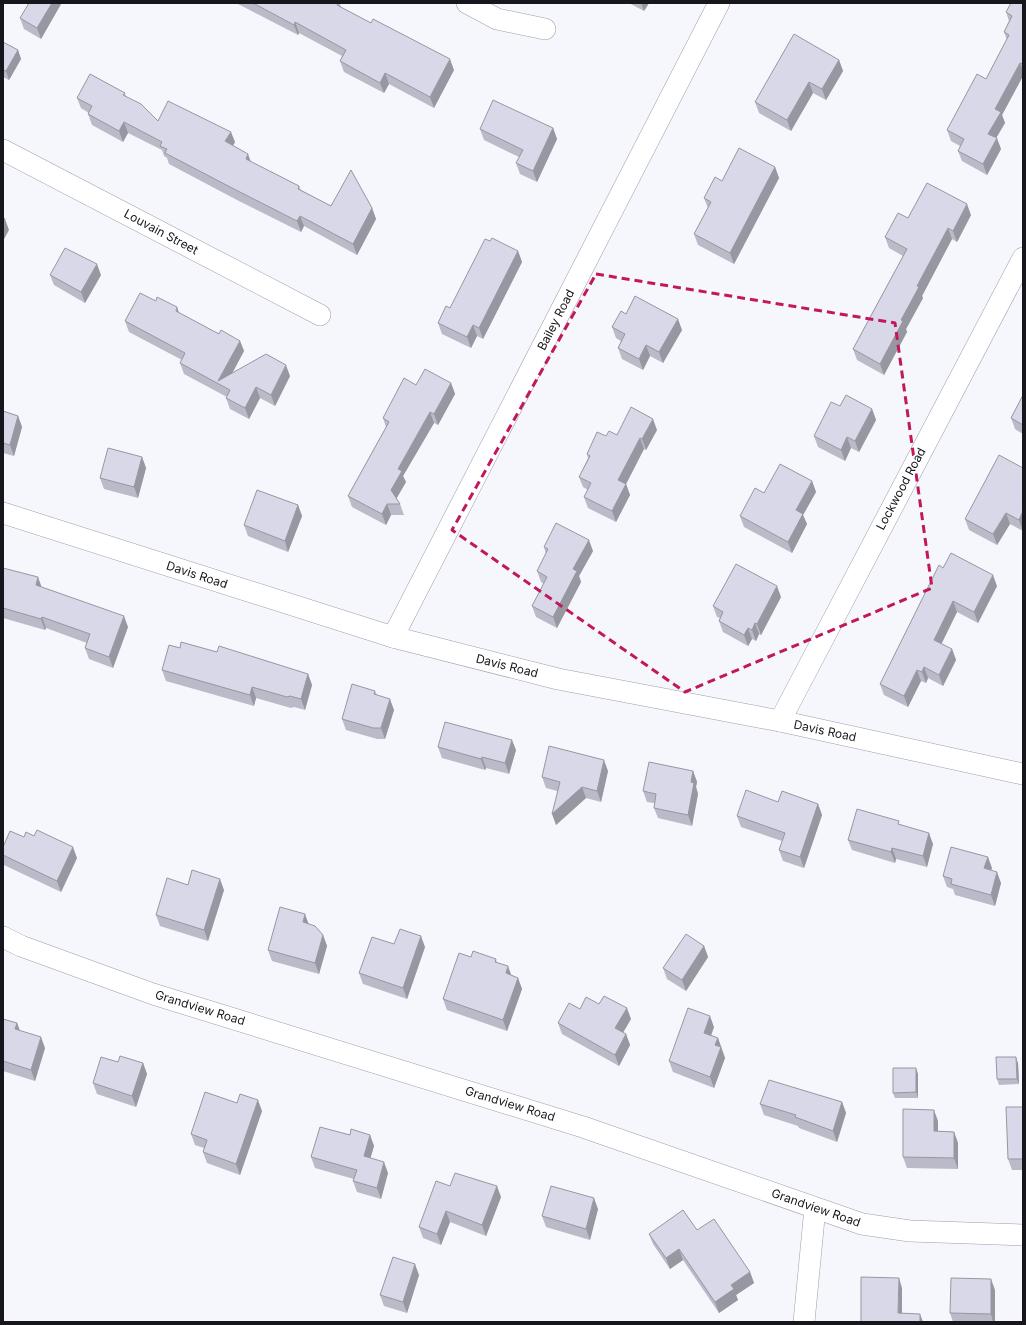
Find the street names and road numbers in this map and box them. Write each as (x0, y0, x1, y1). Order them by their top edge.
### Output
street label: Louvain Street (122, 206, 201, 257)
street label: Bailey Road (534, 287, 577, 353)
street label: Lockwood Road (873, 445, 929, 533)
street label: Davis Road (165, 558, 230, 591)
street label: Davis Road (474, 651, 540, 680)
street label: Davis Road (792, 717, 858, 744)
street label: Grandview Road (153, 987, 247, 1028)
street label: Grandview Road (463, 1083, 557, 1124)
street label: Grandview Road (770, 1185, 863, 1230)

